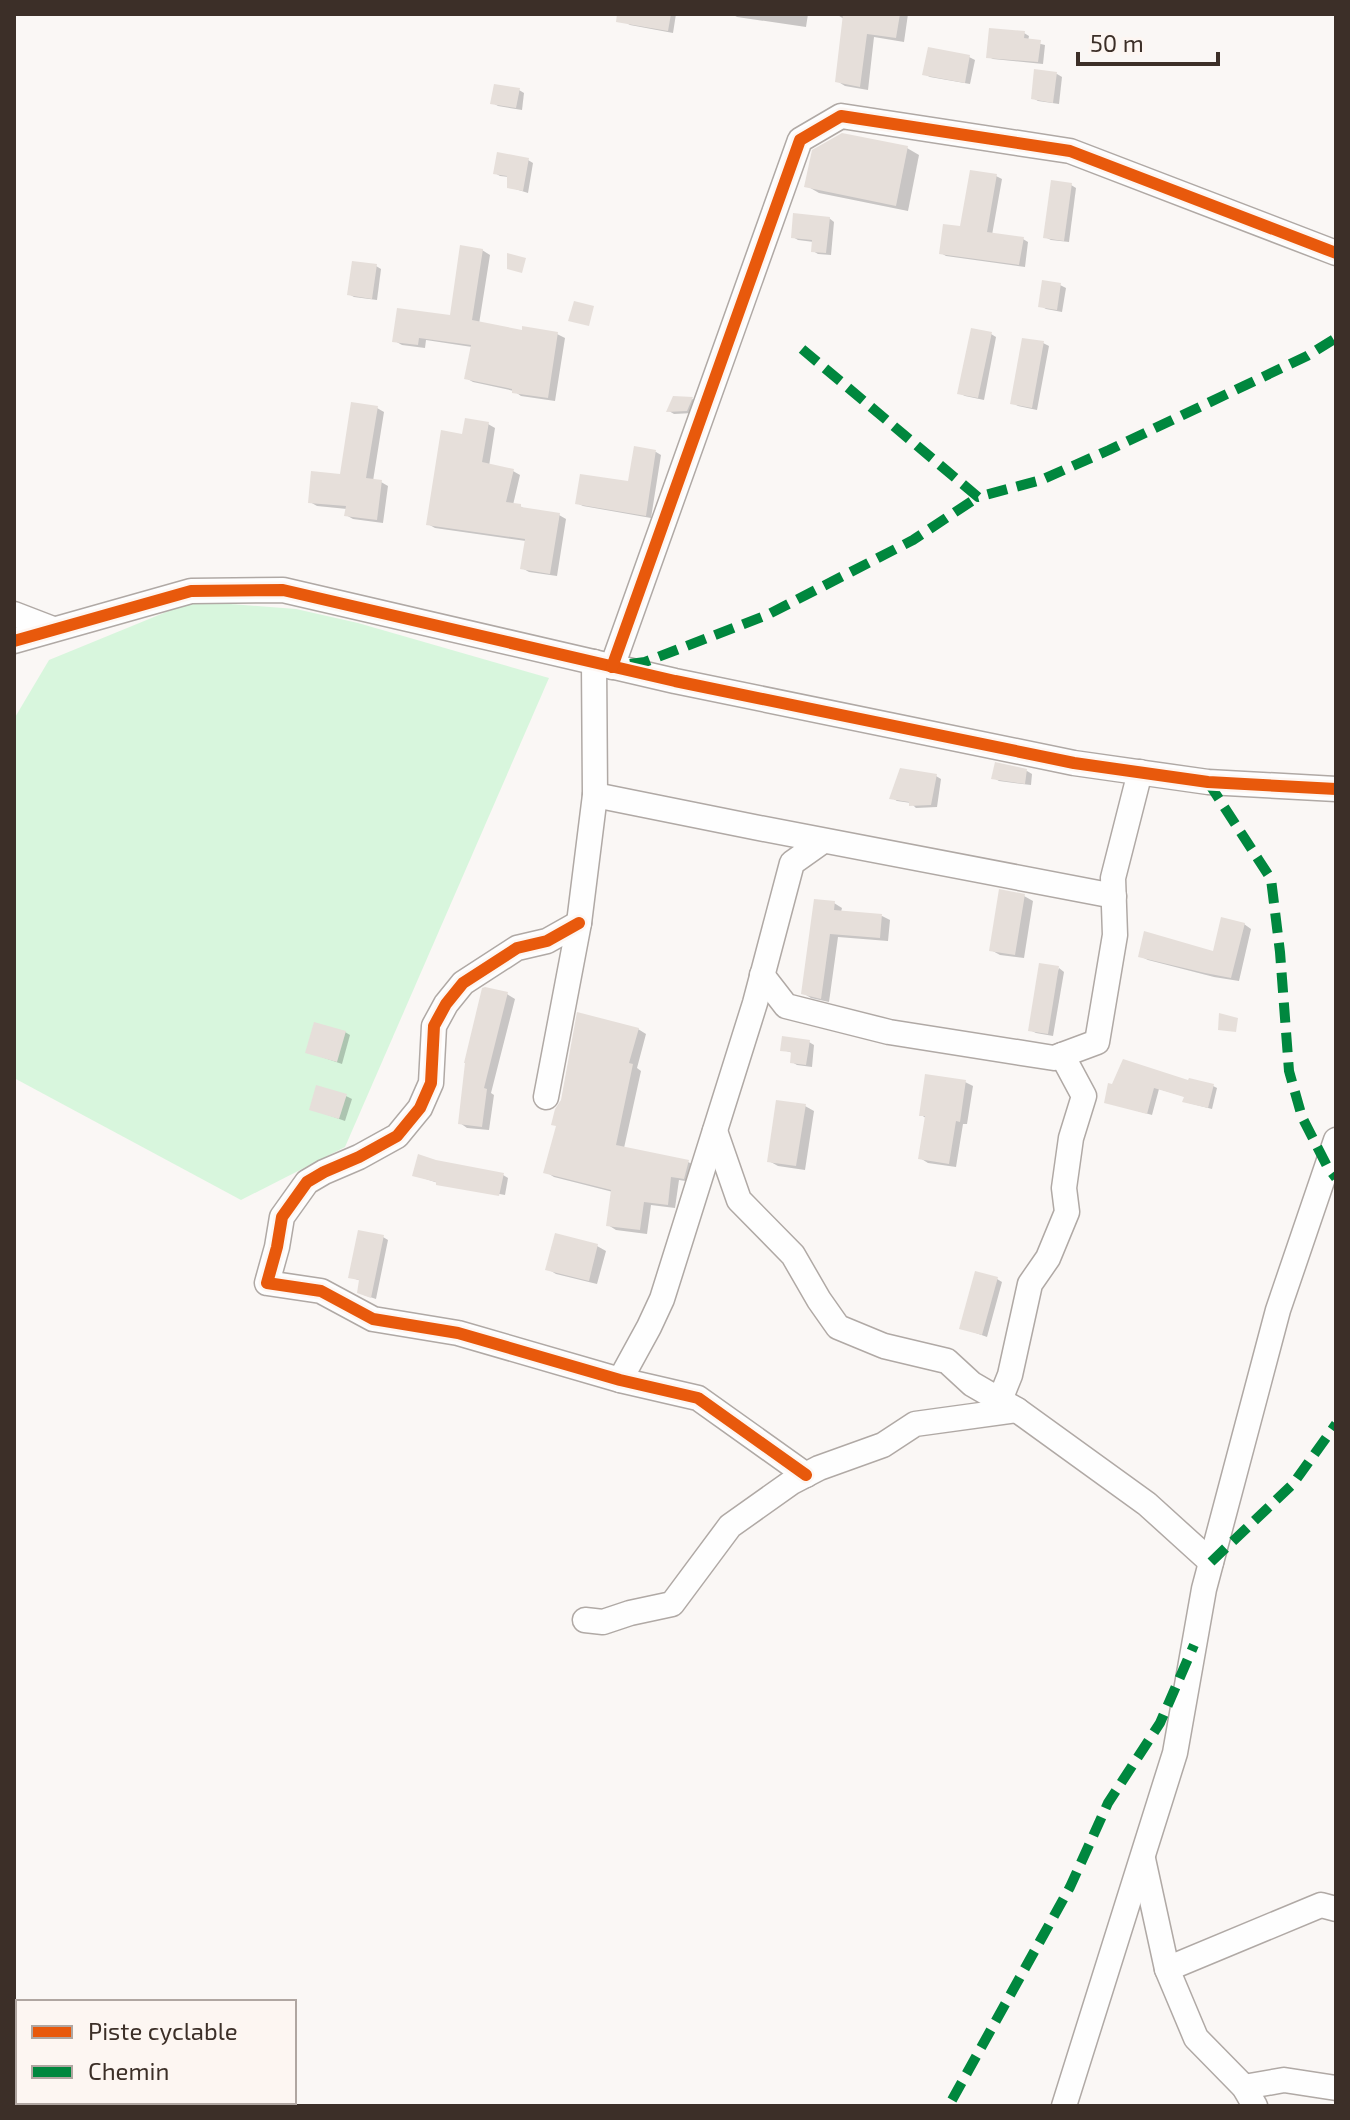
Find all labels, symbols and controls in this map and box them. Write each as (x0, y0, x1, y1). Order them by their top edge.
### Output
scale bar (1078, 16, 1218, 66)
text: 50 m (1090, 28, 1144, 57)
legend (16, 2000, 296, 2104)
text: Piste cyclable (88, 2016, 238, 2045)
text: Chemin (88, 2056, 169, 2085)

